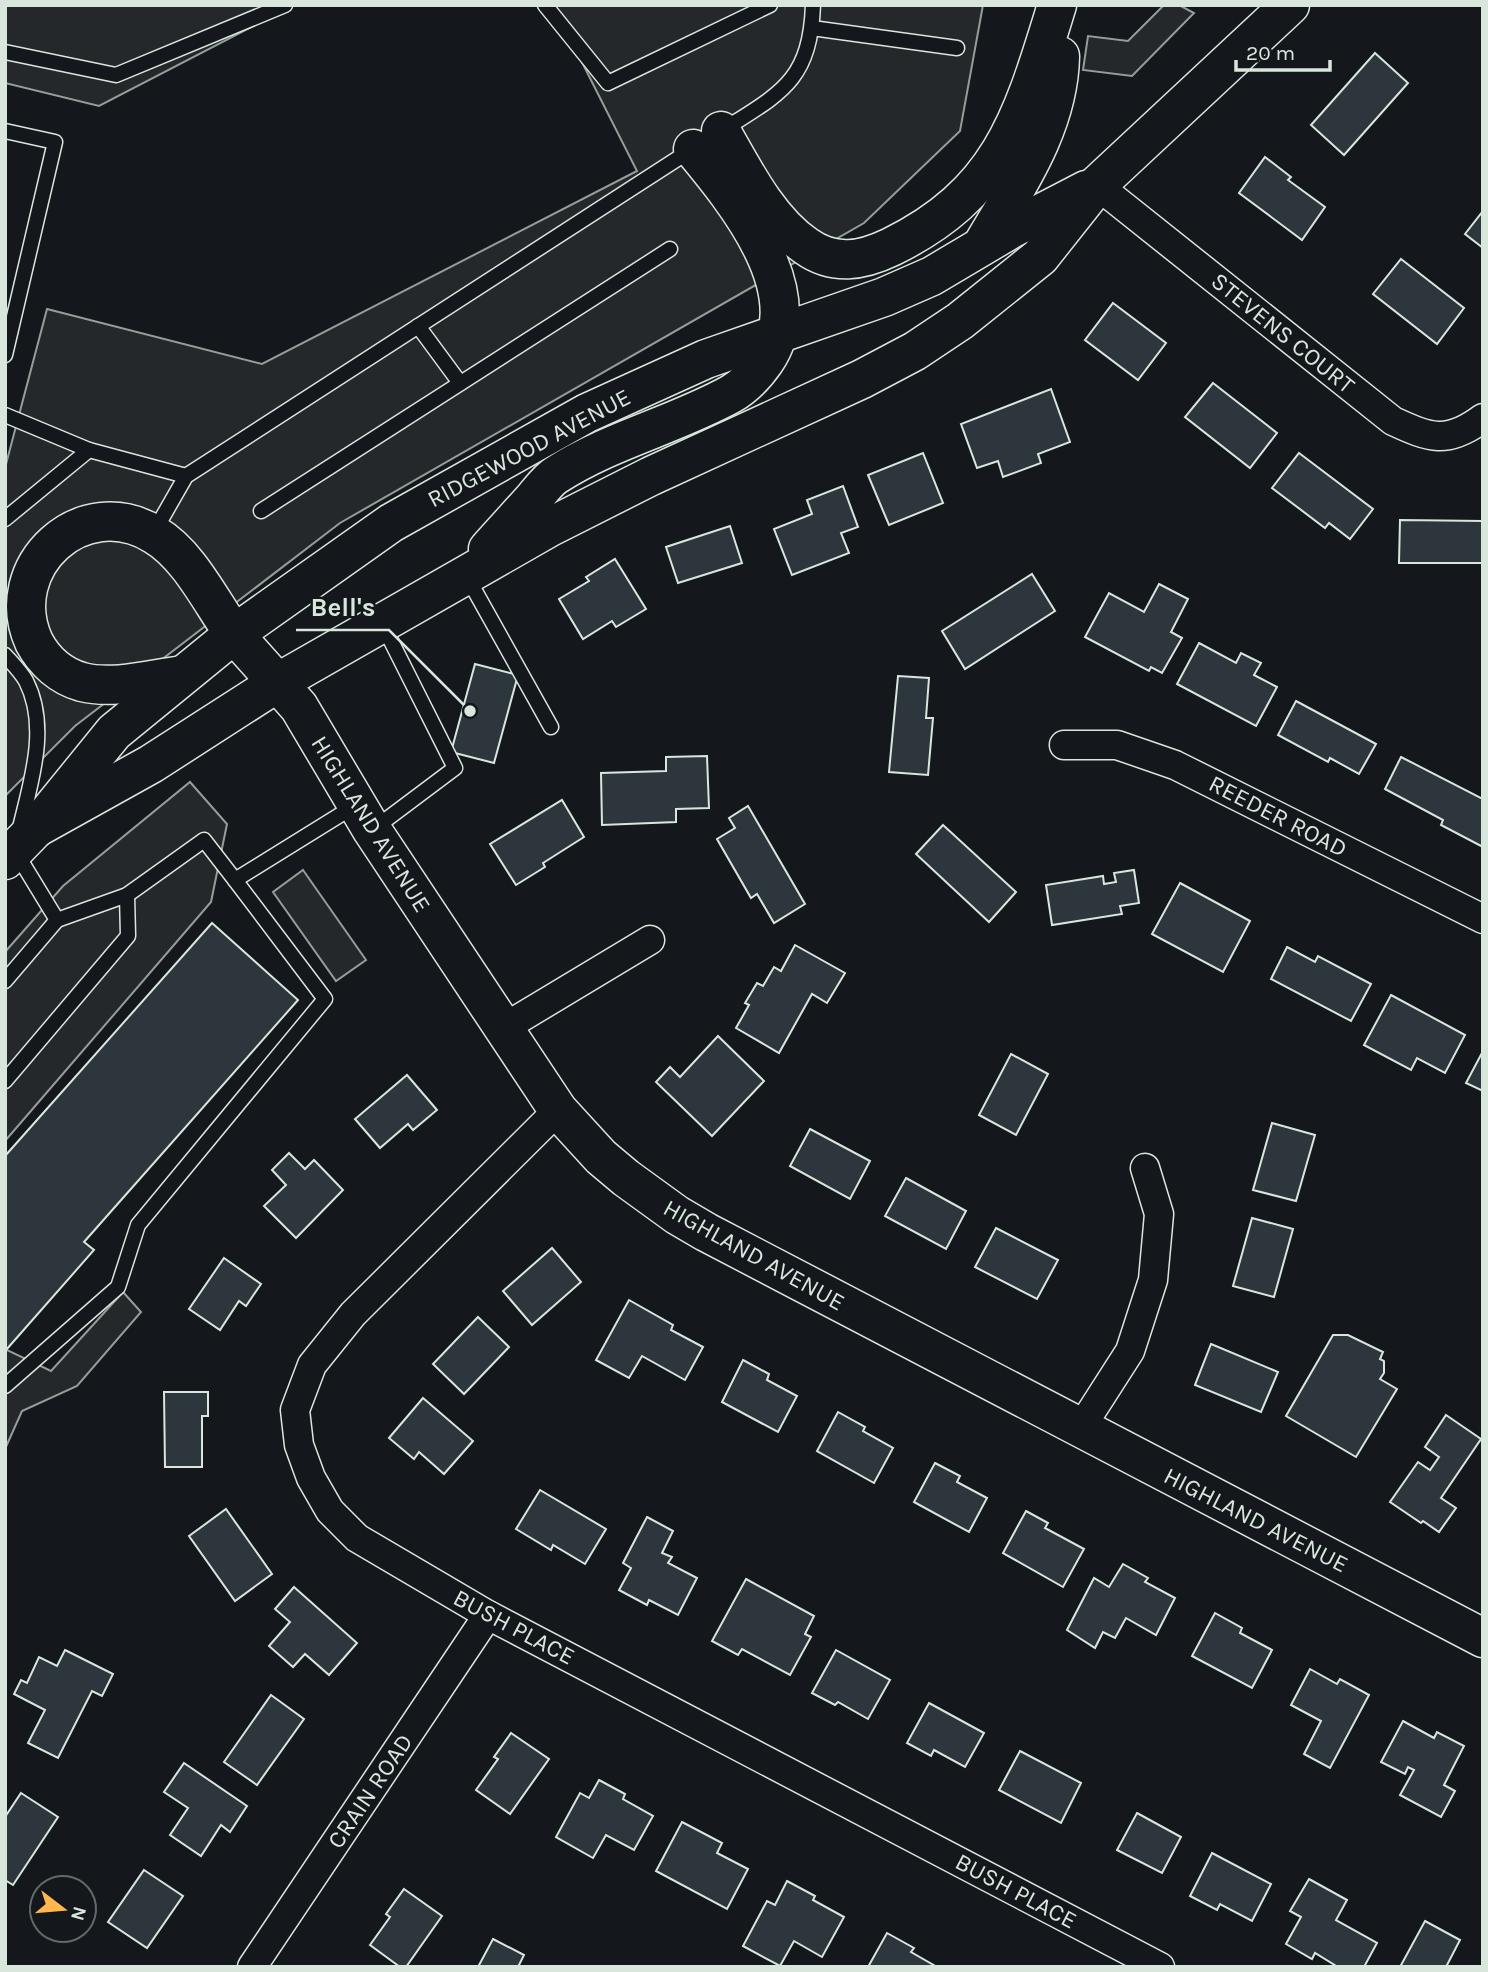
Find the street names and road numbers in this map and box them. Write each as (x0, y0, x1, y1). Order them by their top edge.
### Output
street label: STEVENS COURT (1206, 267, 1360, 399)
street label: RIDGEWOOD AVENUE (423, 383, 635, 513)
street label: HIGHLAND AVENUE (305, 731, 437, 917)
street label: REEDER ROAD (1204, 769, 1352, 863)
street label: HIGHLAND AVENUE (658, 1194, 850, 1316)
street label: HIGHLAND AVENUE (1159, 1461, 1353, 1579)
street label: BUSH PLACE (449, 1583, 579, 1671)
street label: CRAIN ROAD (322, 1729, 418, 1853)
street label: BUSH PLACE (951, 1847, 1081, 1935)

